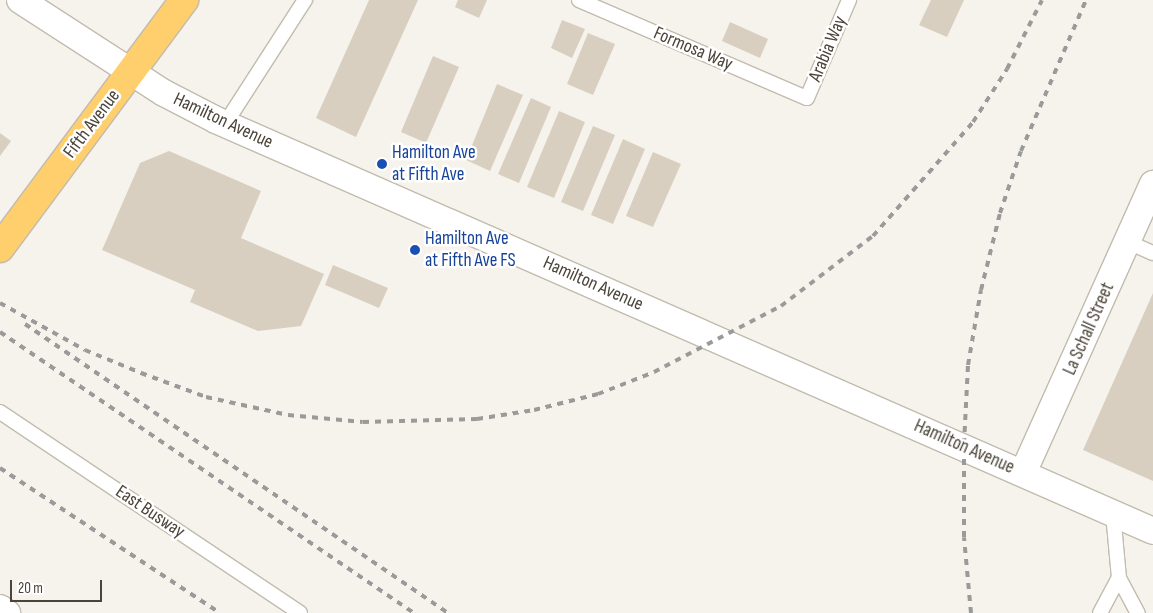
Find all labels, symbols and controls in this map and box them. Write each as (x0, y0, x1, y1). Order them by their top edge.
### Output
street label: Arabia Way (804, 13, 852, 85)
street label: Formosa Way (650, 22, 736, 76)
street label: Fifth Avenue (59, 85, 125, 163)
street label: Hamilton Avenue (170, 88, 276, 154)
place label: Hamilton Ave at Fifth Ave (392, 142, 476, 186)
marker: Hamilton Ave at Fifth Ave (376, 158, 388, 170)
place label: Hamilton Ave at Fifth Ave FS (425, 228, 516, 272)
marker: Hamilton Ave at Fifth Ave FS (409, 244, 421, 256)
street label: Hamilton Avenue (539, 252, 647, 316)
street label: La Schall Street (1059, 279, 1119, 379)
street label: Hamilton Avenue (910, 415, 1018, 479)
street label: East Busway (111, 481, 189, 543)
scale bar (12, 570, 105, 602)
text: 20 m (18, 579, 43, 598)

